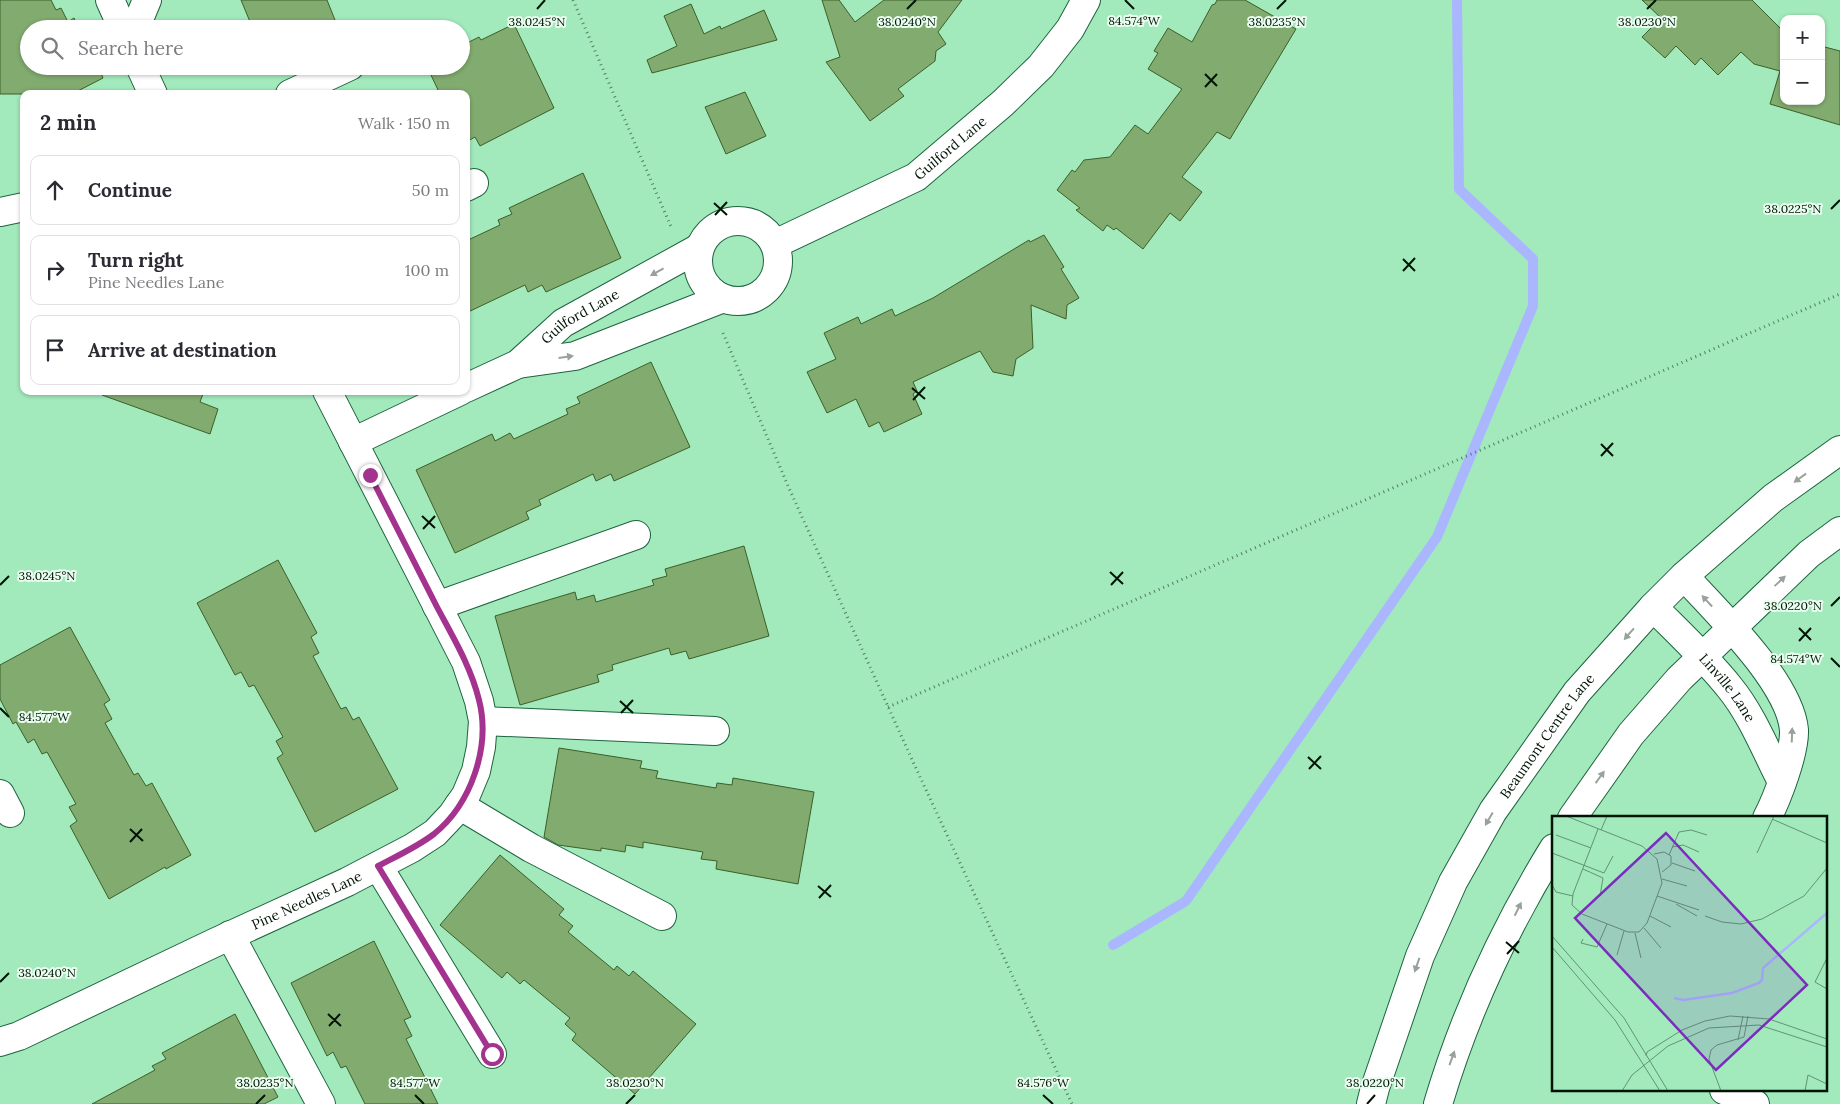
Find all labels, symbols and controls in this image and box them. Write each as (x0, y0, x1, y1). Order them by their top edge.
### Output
text: 84.574°W (1108, 13, 1161, 28)
text: 38.0245°N (509, 14, 565, 29)
text: 38.0240°N (878, 14, 936, 29)
text: 38.0235°N (1248, 14, 1306, 29)
text: 38.0230°N (1618, 14, 1676, 29)
map controls (1780, 15, 1825, 105)
button: + (1780, 15, 1825, 60)
search box (20, 20, 470, 75)
icon: search (38, 34, 66, 62)
text: Search here (78, 36, 184, 60)
button: − (1780, 60, 1825, 105)
text: 2 min (40, 109, 96, 136)
street label: Guilford Lane (910, 112, 990, 184)
text: Walk · 150 m (358, 113, 450, 133)
icon: ahead (41, 176, 69, 204)
text: Continue (88, 178, 172, 202)
text: 50 m (412, 180, 449, 200)
text: 38.0225°N (1764, 201, 1822, 216)
text: Turn right (88, 248, 184, 272)
icon: right (41, 256, 69, 284)
text: 100 m (405, 260, 449, 280)
one-way arrow (650, 268, 664, 276)
text: Pine Needles Lane (88, 272, 224, 292)
street label: Guilford Lane (537, 285, 622, 348)
icon: arrive (41, 336, 69, 364)
text: Arrive at destination (88, 338, 277, 362)
one-way arrow (559, 353, 575, 361)
route end (359, 464, 382, 487)
one-way arrow (1793, 473, 1807, 483)
text: 38.0245°N (19, 568, 75, 583)
one-way arrow (1774, 575, 1786, 587)
one-way arrow (1701, 595, 1713, 607)
text: 38.0220°N (1764, 598, 1822, 613)
one-way arrow (1623, 628, 1635, 640)
street label: Linville Lane (1695, 650, 1760, 725)
text: 84.574°W (1770, 651, 1823, 666)
street label: Beaumont Centre Lane (1496, 669, 1599, 802)
text: 84.577°W (19, 709, 70, 724)
one-way arrow (1789, 727, 1797, 743)
one-way arrow (1594, 771, 1604, 784)
one-way arrow (1484, 813, 1493, 826)
inset map (1552, 816, 1828, 1092)
street label: Pine Needles Lane (249, 867, 365, 934)
one-way arrow (1514, 902, 1522, 916)
one-way arrow (1413, 958, 1421, 973)
text: 38.0240°N (18, 965, 76, 980)
route start (481, 1043, 504, 1066)
one-way arrow (1449, 1050, 1456, 1065)
text: 38.0235°N (236, 1075, 294, 1090)
text: 84.577°W (390, 1075, 441, 1090)
text: 38.0230°N (606, 1075, 664, 1090)
text: 84.576°W (1017, 1075, 1070, 1090)
text: 38.0220°N (1346, 1075, 1404, 1090)

